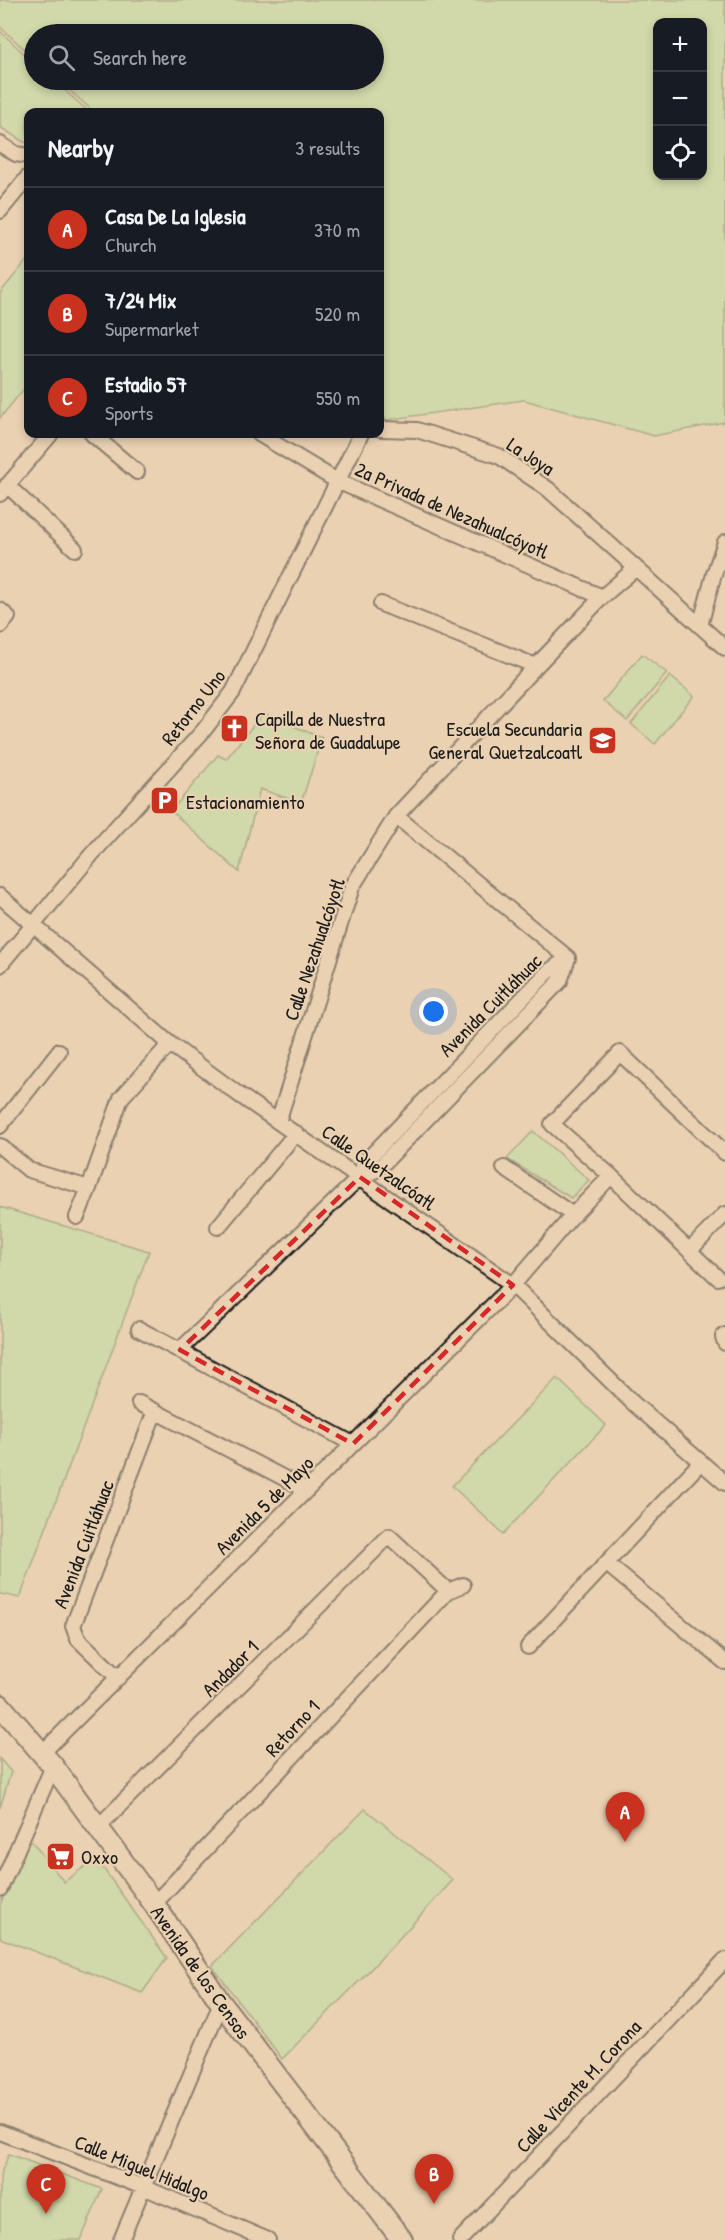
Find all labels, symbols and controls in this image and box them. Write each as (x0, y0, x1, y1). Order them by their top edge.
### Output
map controls (653, 18, 707, 180)
button: + (653, 18, 707, 72)
search box (24, 24, 384, 90)
icon: search (45, 41, 78, 74)
text: Search here (93, 42, 187, 72)
button: − (653, 72, 707, 126)
button: locate (653, 126, 707, 180)
text: Nearby (48, 130, 114, 165)
text: 3 results (295, 134, 360, 161)
text: Casa De La Iglesia (105, 201, 246, 231)
text: A (63, 216, 72, 243)
text: 370 m (314, 216, 360, 243)
text: Church (105, 231, 156, 258)
text: 7/24 Mix (105, 285, 177, 315)
text: B (62, 300, 73, 327)
text: 520 m (315, 300, 360, 327)
text: Supermarket (105, 315, 199, 342)
text: Estadio 57 (105, 369, 187, 399)
text: C (62, 384, 73, 411)
text: 550 m (316, 384, 360, 411)
text: Sports (105, 399, 153, 426)
street label: La Joya (502, 431, 560, 481)
street label: 2a Privada de Nezahualcóyotl (351, 455, 554, 565)
street label: Retorno Uno (155, 663, 231, 751)
place label: Capilla de Nuestra Señora de Guadalupe (255, 705, 401, 755)
church icon: Capilla de Nuestra Señora de Guadalupe (218, 713, 250, 745)
place label: Escuela Secundaria General Quetzalcoatl (428, 715, 583, 765)
school or university icon: Escuela Secundaria General Quetzalcoatl (587, 724, 619, 756)
parking icon: Estacionamiento (149, 785, 181, 817)
place label: Estacionamiento (186, 788, 304, 815)
street label: Calle Nezahualcóyotl (277, 873, 351, 1024)
street label: Avenida Cuitláhuac (433, 948, 547, 1062)
your location (419, 997, 448, 1026)
street label: Calle Quetzalcóatl (317, 1118, 442, 1217)
street label: Avenida 5 de Mayo (209, 1450, 319, 1560)
street label: Avenida Cuitláhuac (46, 1476, 120, 1612)
street label: Andador 1 (196, 1634, 264, 1702)
street label: Retorno 1 (259, 1694, 325, 1762)
pin: A (606, 1792, 644, 1842)
supermarket icon: Oxxo (44, 1840, 76, 1872)
place label: Oxxo (81, 1843, 118, 1870)
street label: Avenida de los Censos (145, 1900, 257, 2044)
street label: Calle Vicente M. Corona (509, 2014, 647, 2158)
street label: Calle Miguel Hidalgo (71, 2128, 213, 2206)
pin: B (414, 2154, 454, 2204)
pin: C (26, 2164, 66, 2214)

